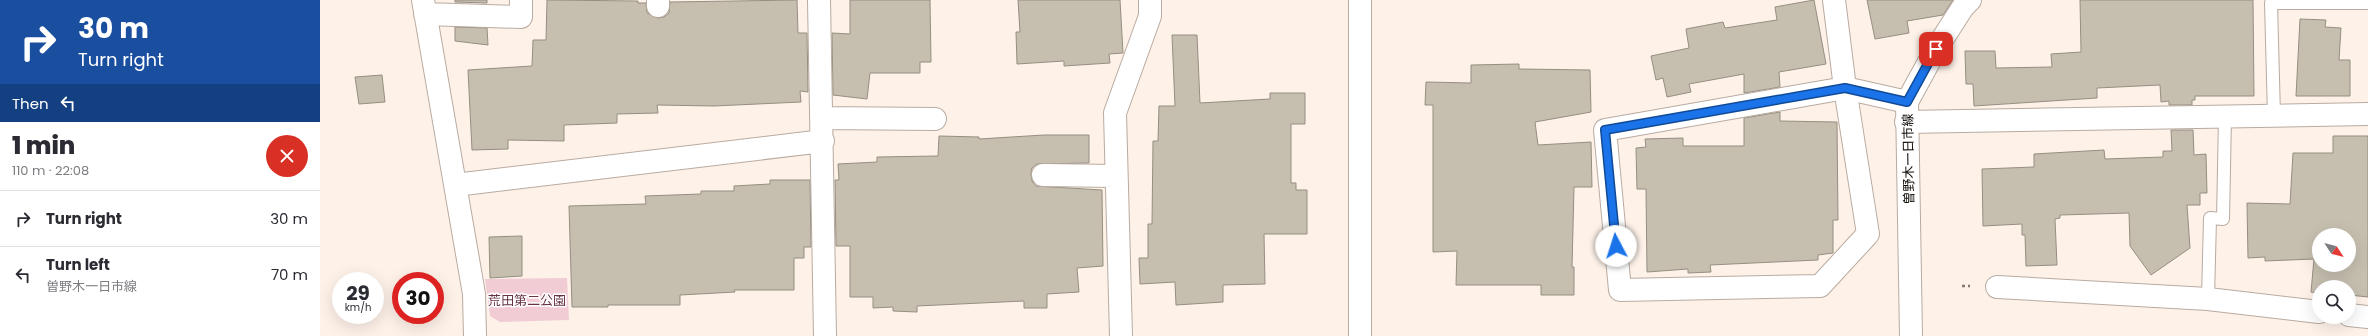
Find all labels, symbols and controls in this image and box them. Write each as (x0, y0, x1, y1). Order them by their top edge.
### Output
text: 30 m (78, 9, 149, 48)
icon: right (12, 16, 64, 68)
pin (1919, 32, 1953, 66)
icon: arrive (1925, 38, 1947, 60)
text: Turn right (78, 47, 164, 72)
icon: left (57, 92, 79, 114)
text: Then (12, 93, 49, 114)
street label: 曽野木一日市線 (1898, 113, 1919, 205)
text: 1 min (12, 129, 75, 162)
button: close (266, 135, 308, 177)
text: 110 m · 22:08 (12, 161, 89, 180)
icon: right (12, 208, 34, 230)
text: Turn right (46, 208, 122, 229)
text: 30 m (270, 208, 308, 229)
position arrow (1595, 225, 1637, 267)
north arrow (2312, 228, 2356, 272)
map controls (2312, 228, 2356, 324)
text: Turn left (46, 254, 110, 275)
icon: left (12, 264, 34, 286)
text: 70 m (271, 264, 308, 285)
speed limit sign: 30 (392, 272, 444, 324)
text: 曽野木一日市線 (46, 277, 137, 296)
text: 29 (346, 279, 370, 307)
button: search (2312, 280, 2356, 324)
park label: 荒田第二公園 (488, 291, 566, 310)
text: km/h (345, 300, 371, 315)

